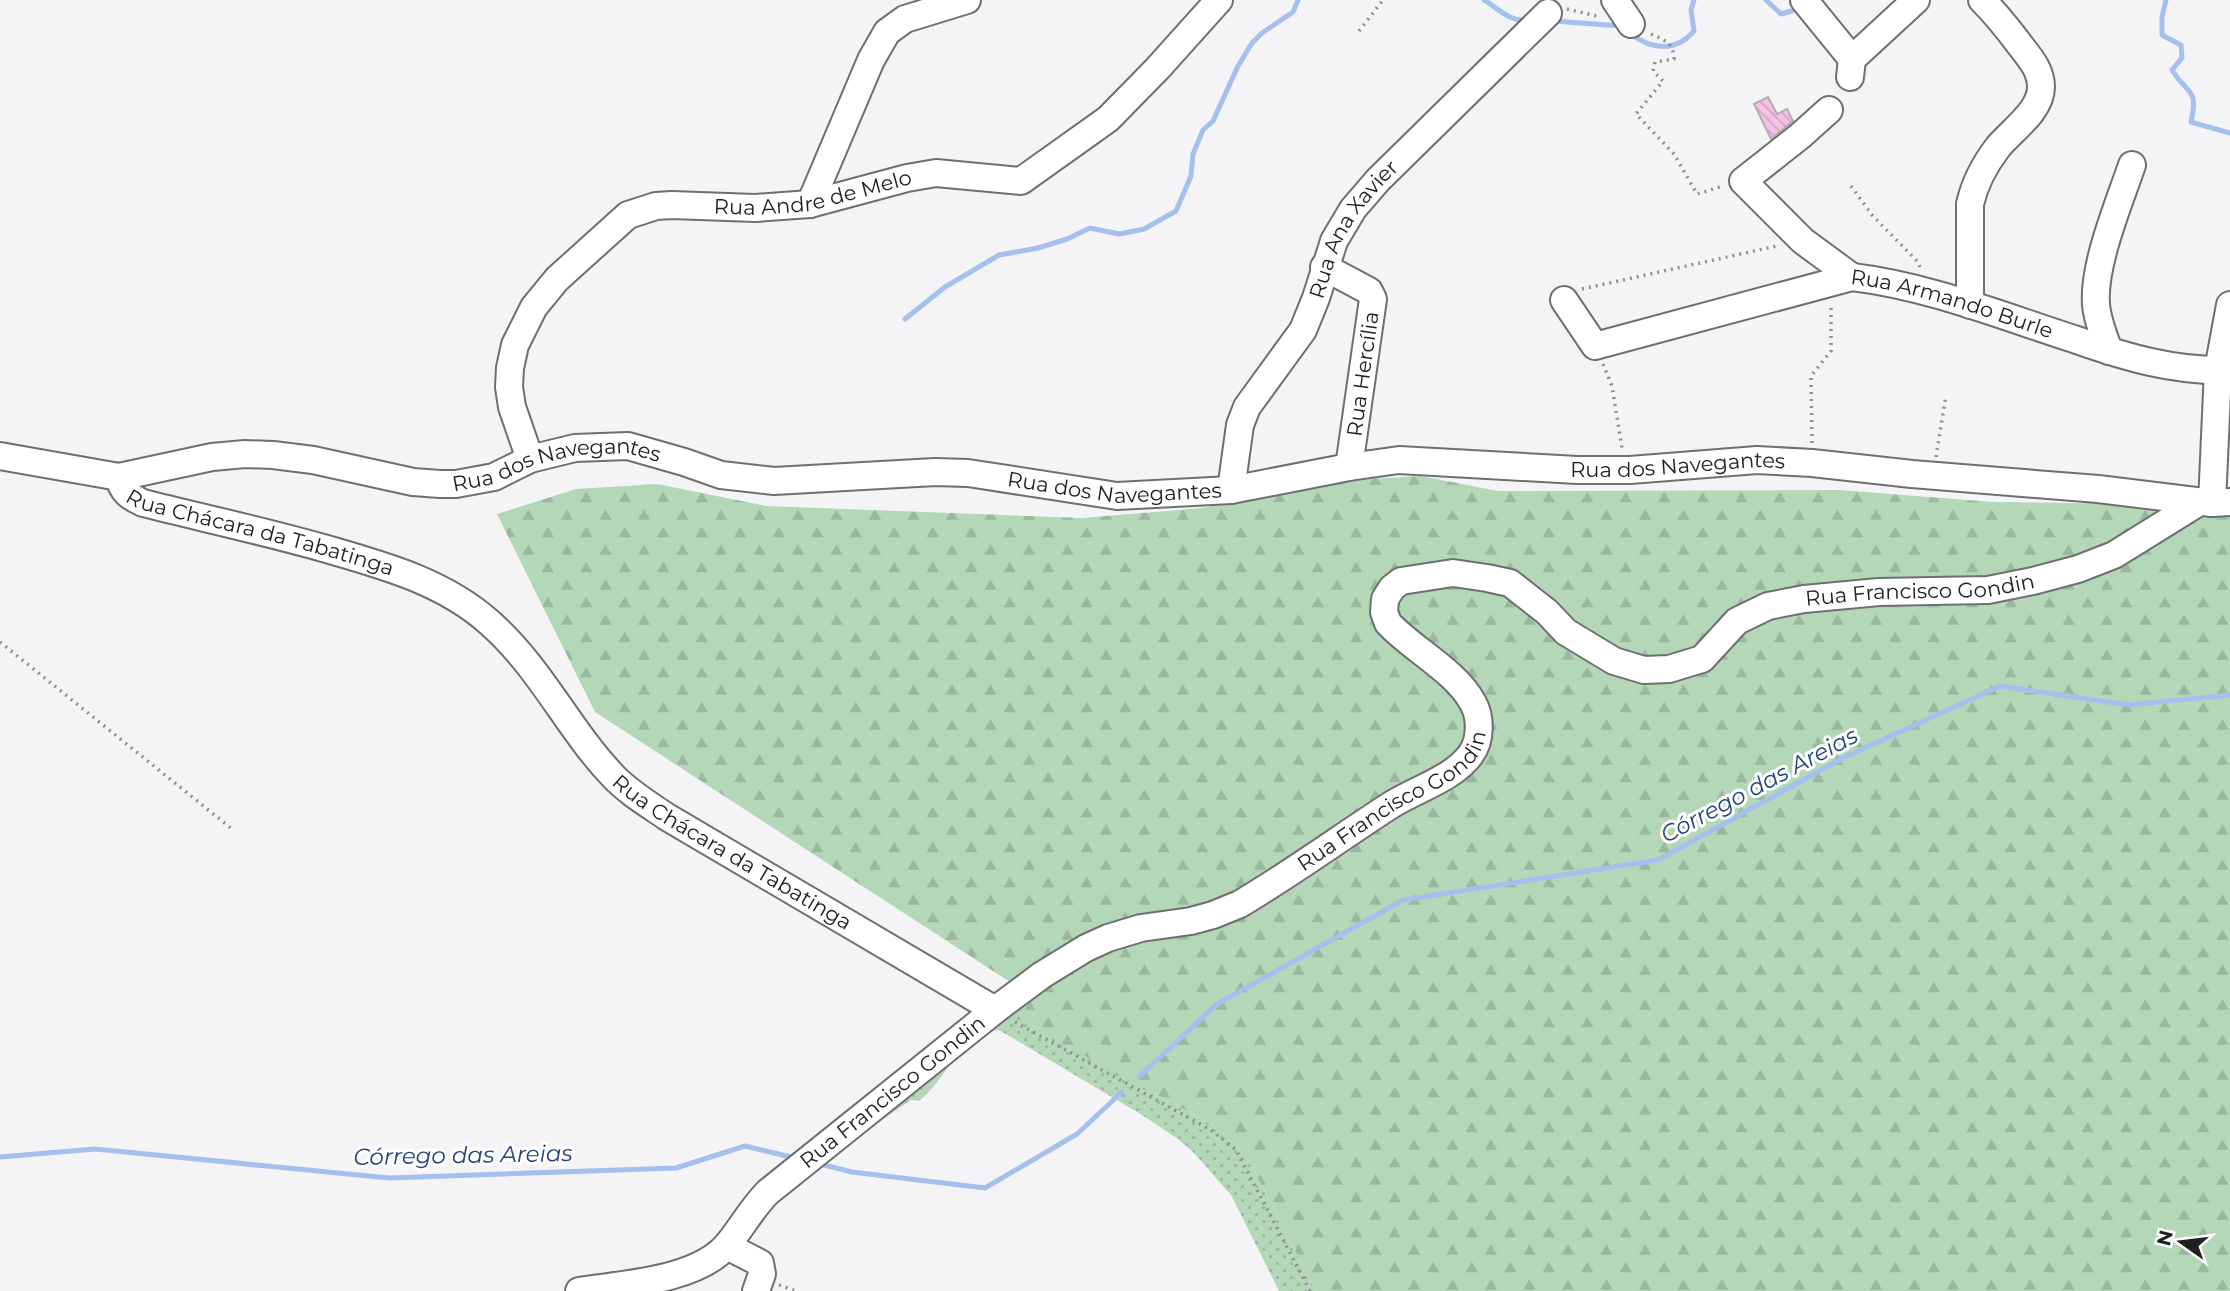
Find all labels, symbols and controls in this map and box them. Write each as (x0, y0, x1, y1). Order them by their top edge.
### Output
street label: Rua Ana Xavier (1304, 155, 1403, 301)
street label: Rua Andre de Melo (713, 164, 914, 220)
street label: Rua Armando Burle (1849, 264, 2056, 343)
street label: Rua Hercília (1341, 310, 1384, 438)
street label: Rua dos Navegantes (450, 433, 664, 496)
street label: Rua dos Navegantes (1570, 447, 1786, 482)
street label: Rua dos Navegantes (1006, 466, 1222, 508)
street label: Rua Chácara da Tabatinga (122, 484, 397, 581)
street label: Rua Francisco Gondin (1804, 568, 2037, 611)
water label: Córrego das Areias (1656, 721, 1862, 849)
street label: Rua Francisco Gondin (1292, 729, 1491, 876)
street label: Rua Chácara da Tabatinga (608, 769, 856, 935)
street label: Rua Francisco Gondin (795, 1010, 990, 1173)
water label: Córrego das Areias (353, 1139, 573, 1171)
north arrow (2146, 1207, 2216, 1277)
text: N (2152, 1228, 2178, 1248)

